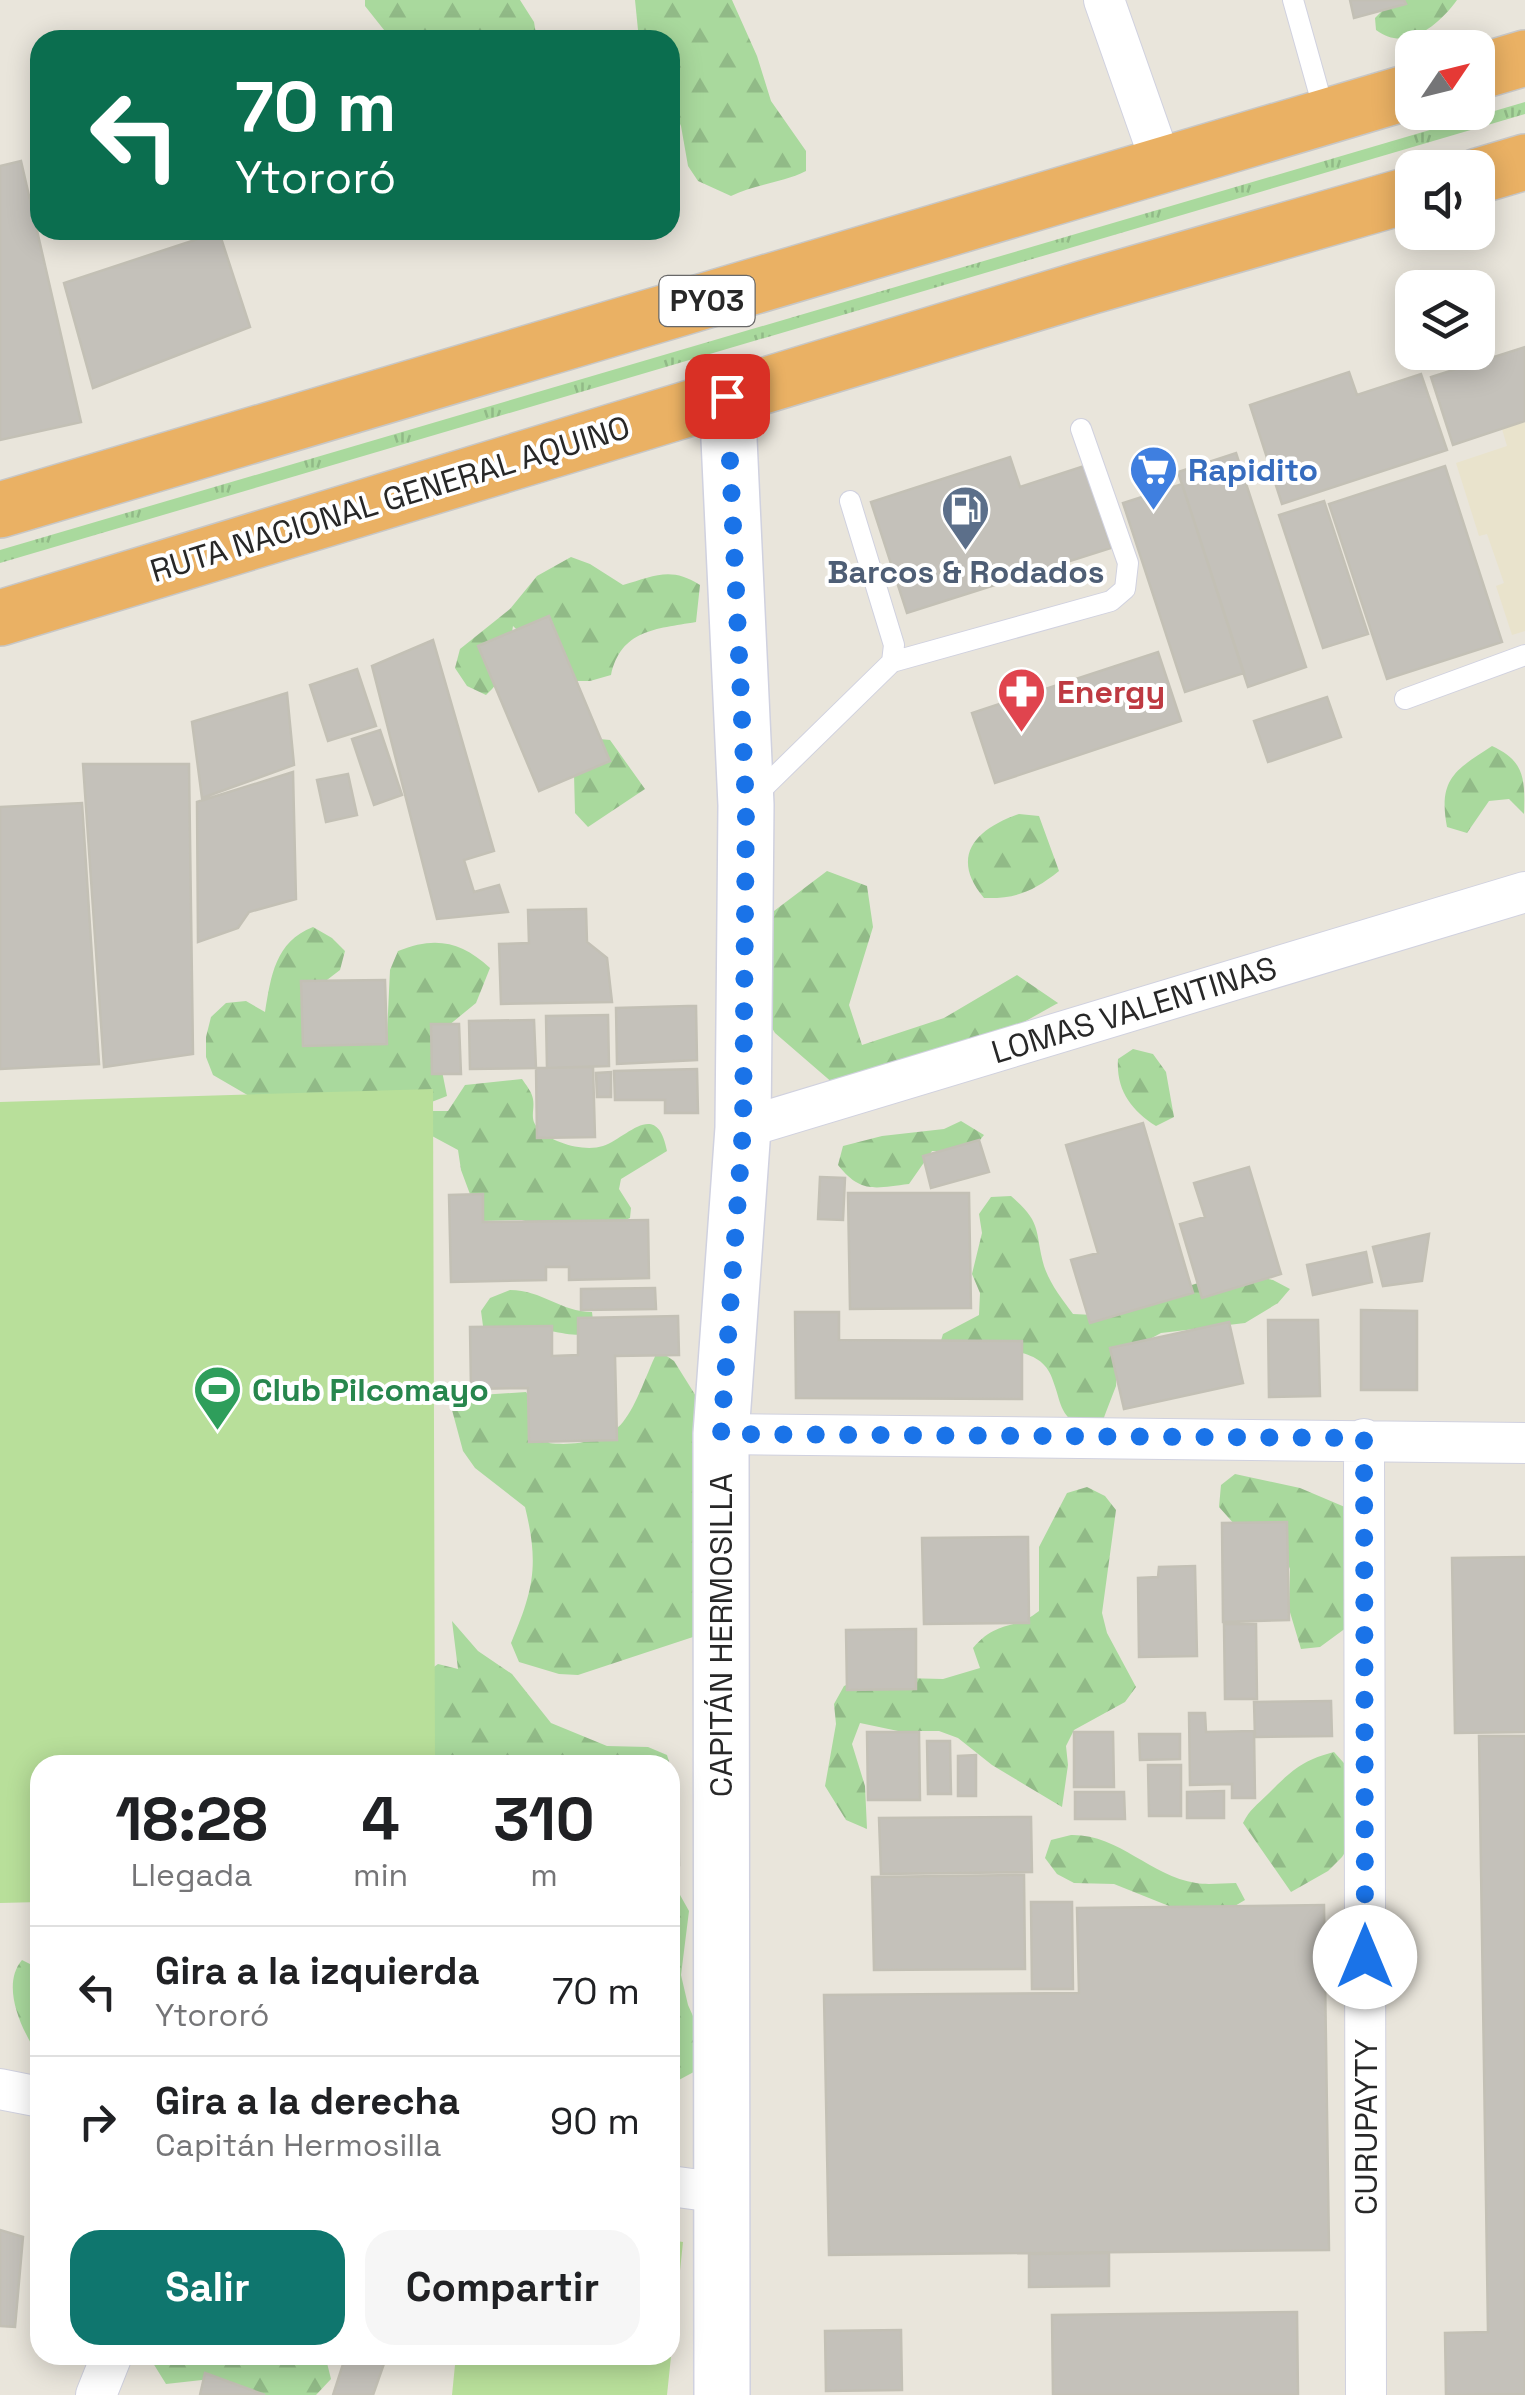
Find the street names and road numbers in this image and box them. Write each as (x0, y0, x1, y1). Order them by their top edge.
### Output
road number: PY03 (660, 276, 754, 326)
street label: RUTA NACIONAL GENERAL AQUINO (145, 407, 635, 591)
street label: LOMAS VALENTINAS (987, 948, 1281, 1072)
street label: CAPITÁN HERMOSILLA (701, 1473, 741, 1797)
street label: CURUPAYTY (1346, 2038, 1386, 2215)

